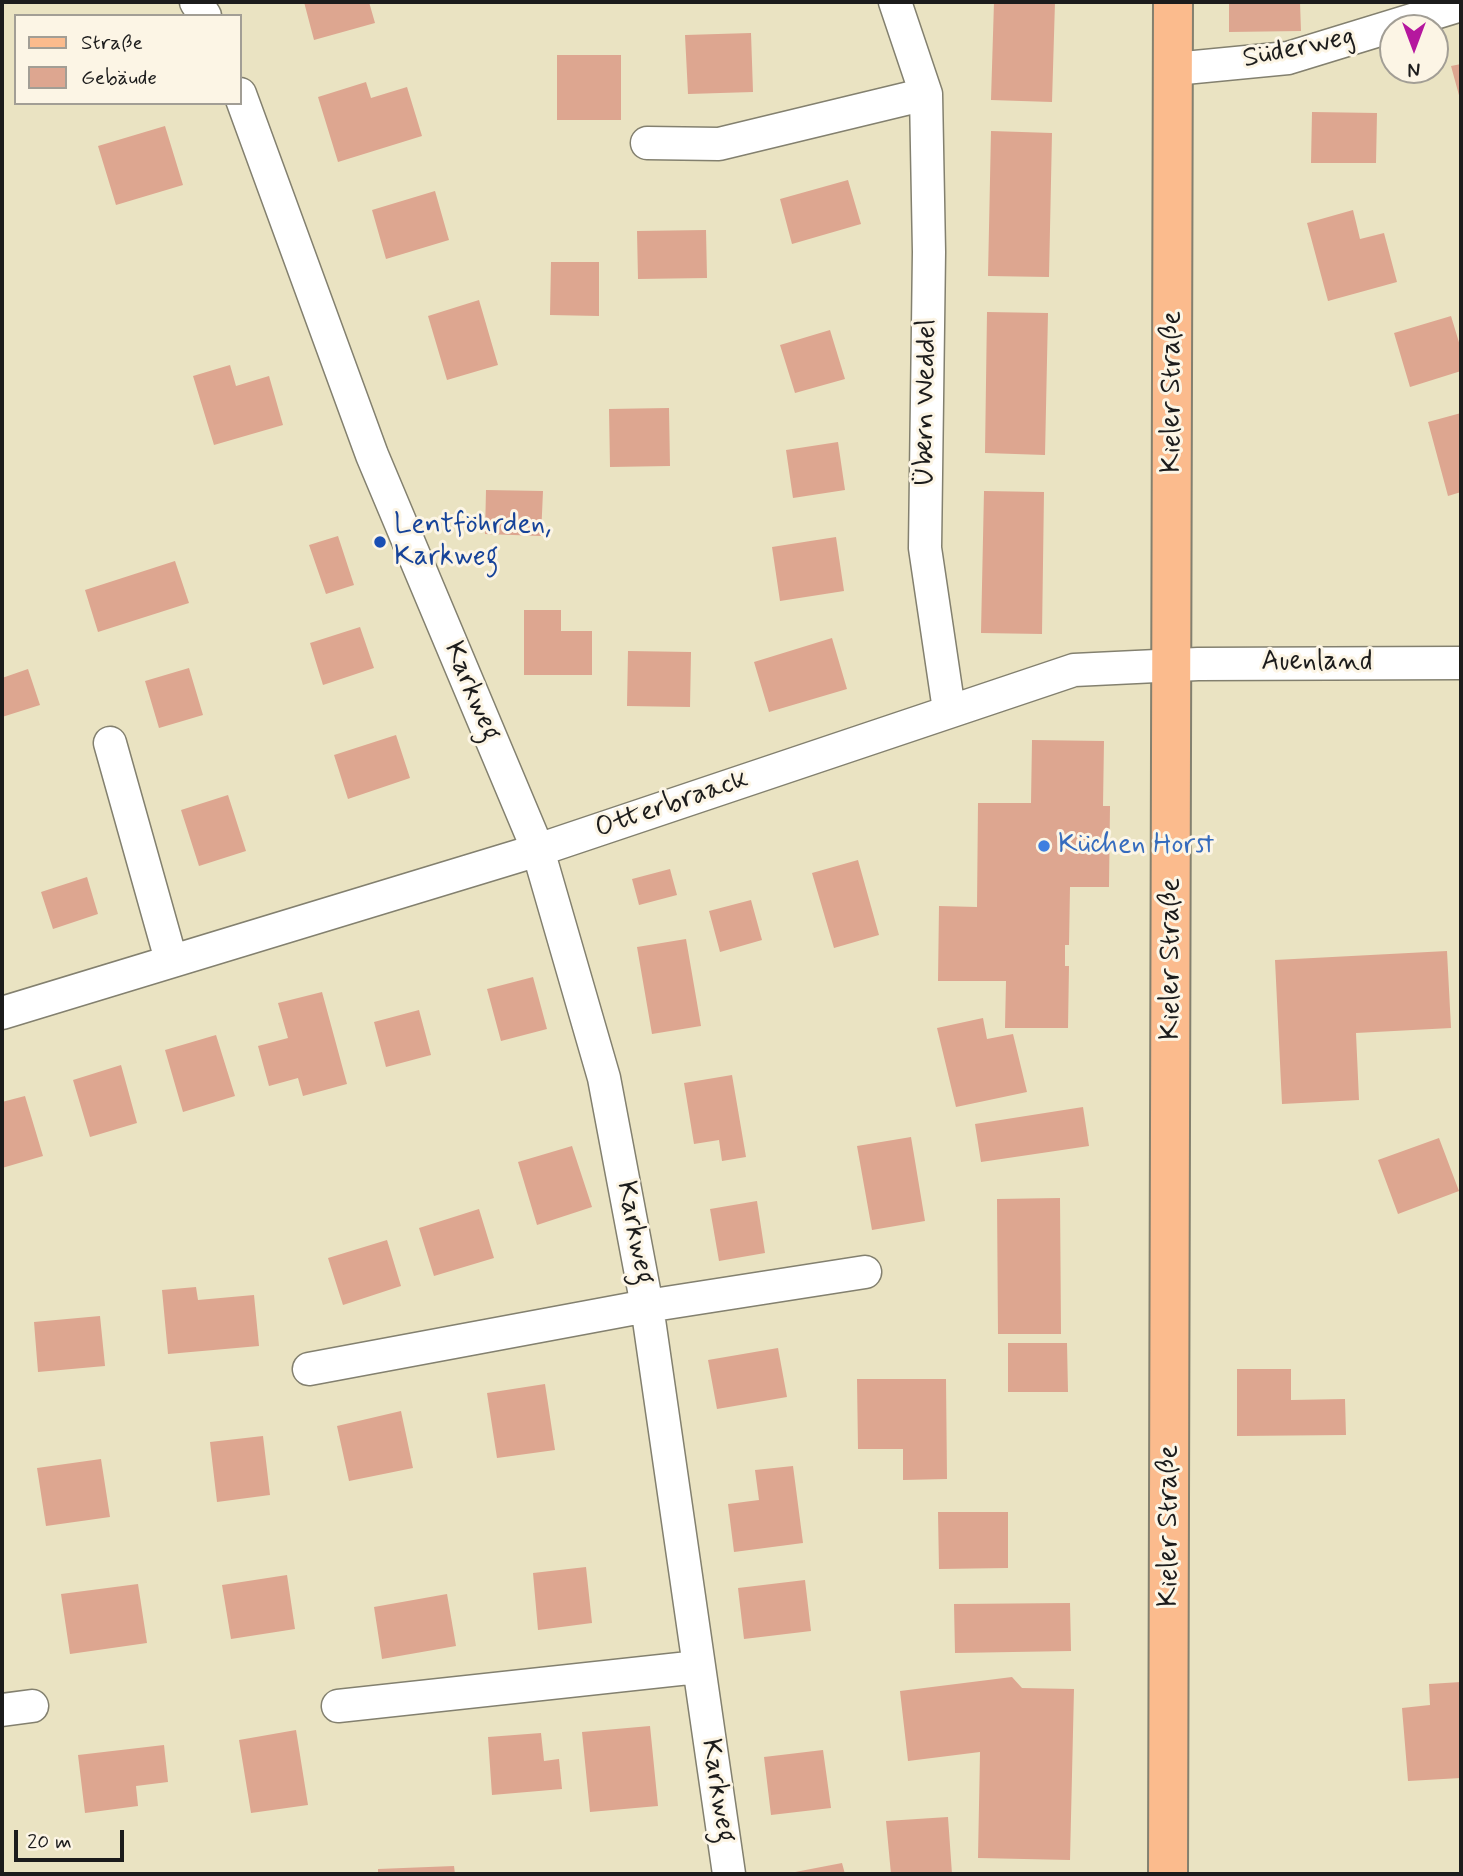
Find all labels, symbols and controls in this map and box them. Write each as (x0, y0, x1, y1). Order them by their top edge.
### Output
legend (14, 14, 242, 105)
north arrow (1379, 14, 1449, 84)
street label: Süderweg (1240, 21, 1358, 77)
text: Straße (81, 29, 143, 57)
text: N (1408, 56, 1420, 81)
text: Gebäude (81, 64, 157, 92)
street label: Kieler Straße (1156, 311, 1190, 473)
street label: Übern Weddel (909, 319, 945, 487)
place label: Lentföhrden, Karkweg (394, 509, 551, 575)
marker: Lentföhrden, Karkweg (372, 534, 388, 550)
street label: Karkweg (435, 637, 507, 747)
street label: Auenland (1261, 646, 1373, 680)
street label: Otterbraack (591, 763, 753, 847)
place label: Küchen Horst (1058, 829, 1214, 863)
marker: Küchen Horst (1036, 838, 1052, 854)
street label: Kieler Straße (1155, 878, 1189, 1040)
street label: Karkweg (608, 1178, 660, 1288)
street label: Kieler Straße (1153, 1445, 1187, 1607)
street label: Karkweg (692, 1737, 742, 1845)
scale bar (18, 1816, 128, 1860)
text: 20 m (27, 1828, 72, 1856)

